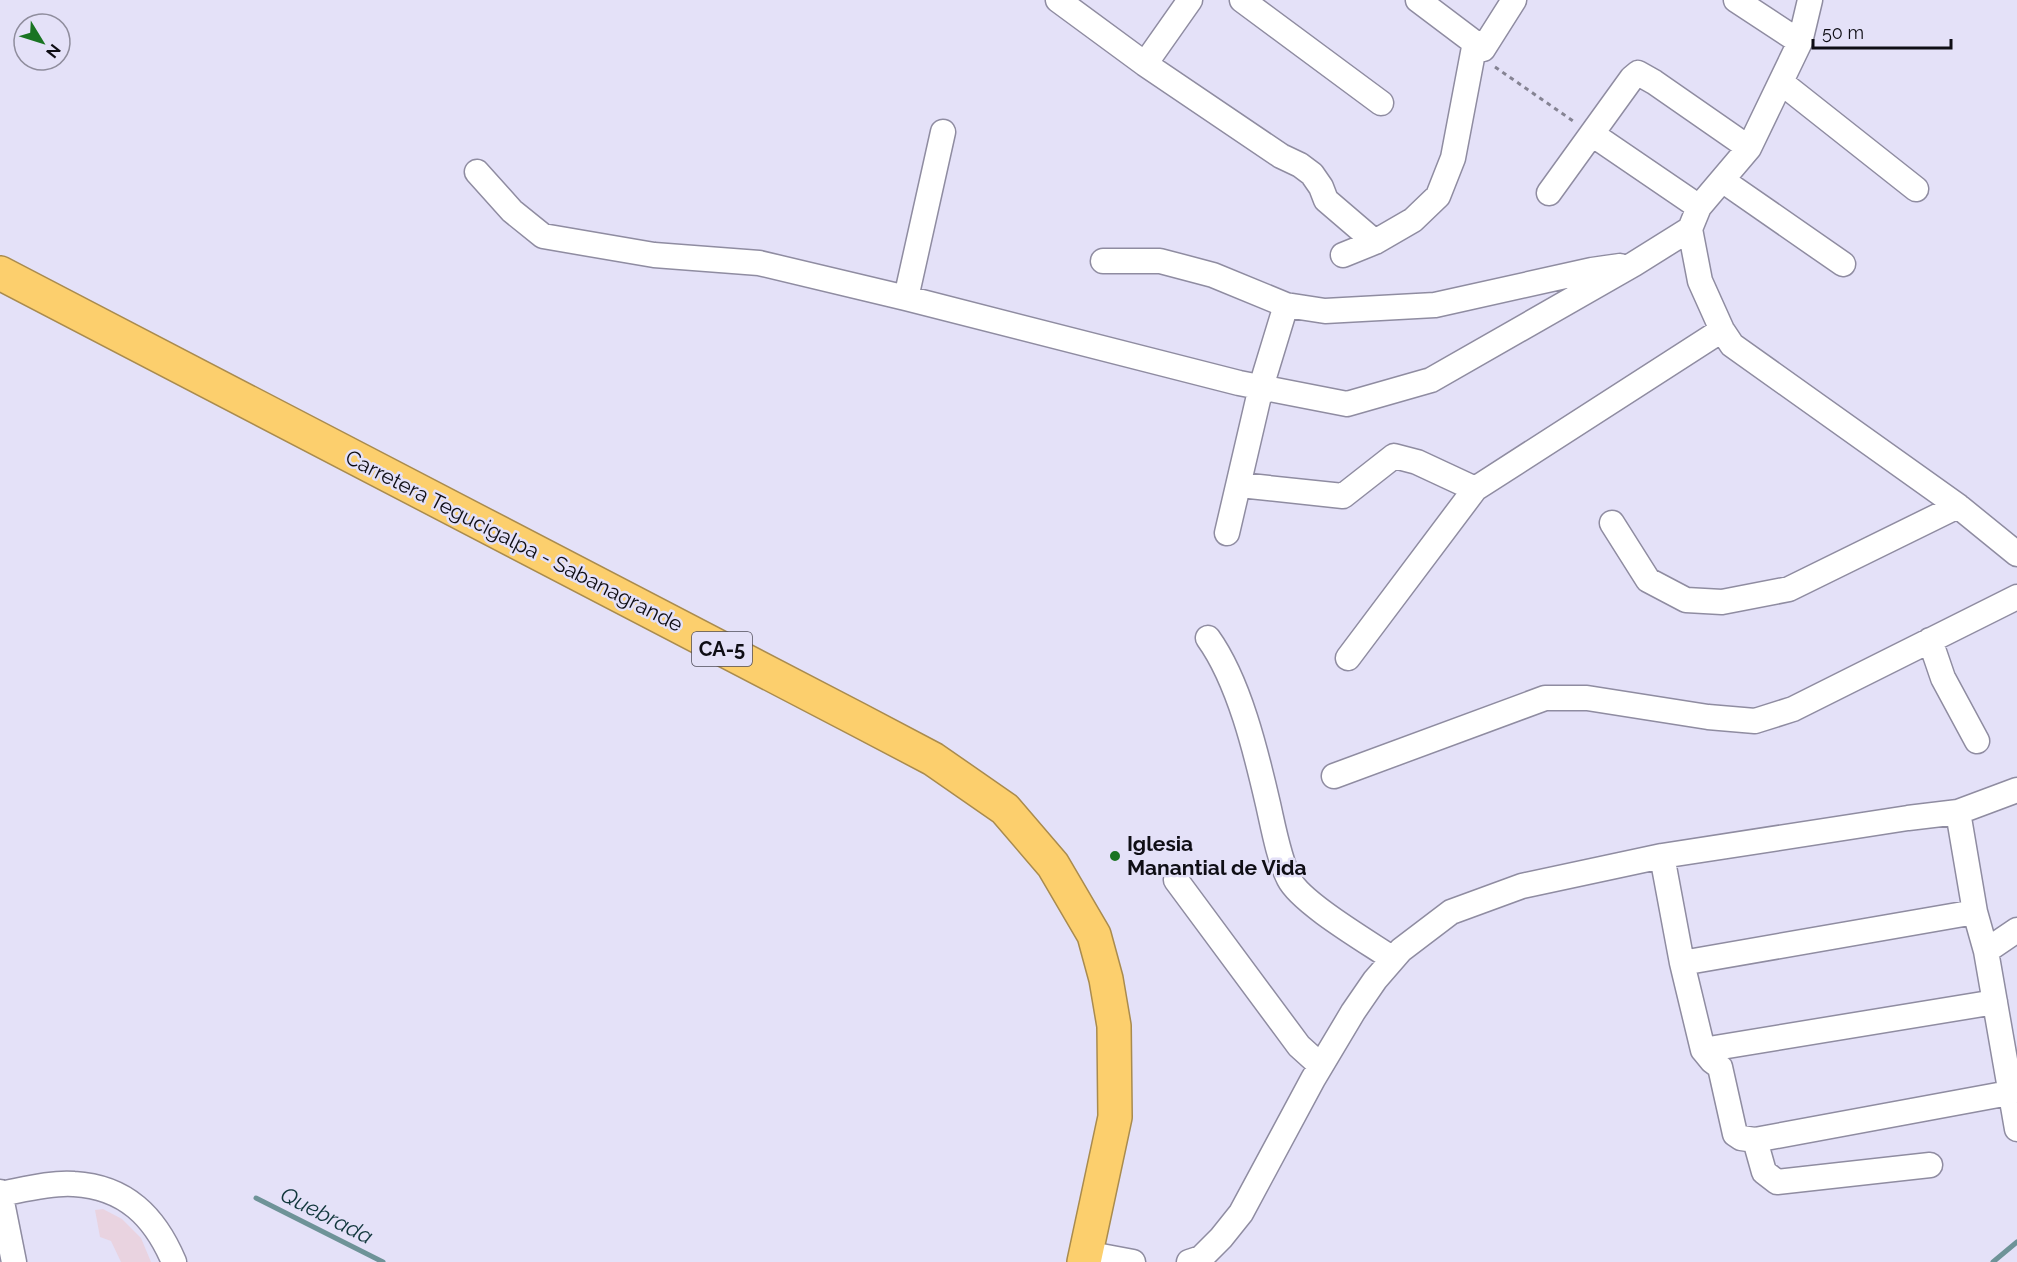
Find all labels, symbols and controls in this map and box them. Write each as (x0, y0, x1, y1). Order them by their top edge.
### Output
north arrow (12, 12, 72, 72)
scale bar (1813, 12, 1951, 50)
text: 50 m (1822, 22, 1864, 43)
text: N (42, 40, 65, 62)
street label: Carretera Tegucigalpa - Sabanagrande (341, 444, 687, 637)
road number: CA-5 (692, 632, 752, 666)
place label: Iglesia Manantial de Vida (1127, 831, 1307, 880)
marker: Iglesia Manantial de Vida (1108, 849, 1122, 863)
water label: Quebrada (277, 1181, 377, 1249)

